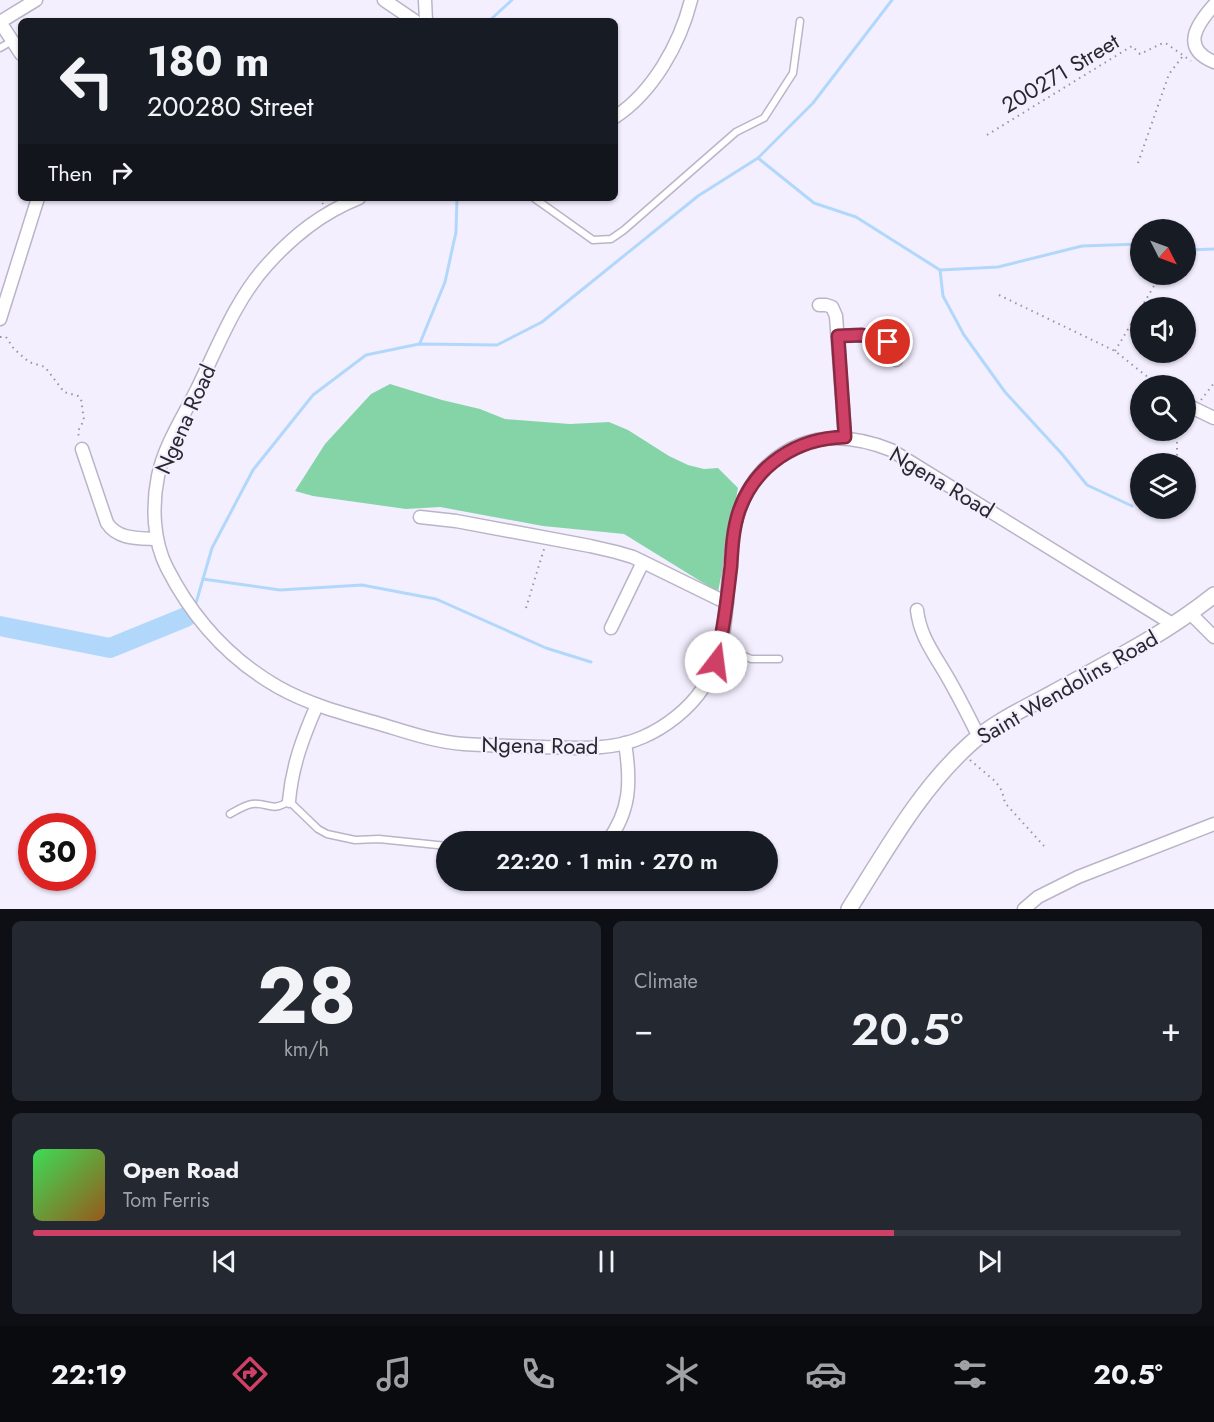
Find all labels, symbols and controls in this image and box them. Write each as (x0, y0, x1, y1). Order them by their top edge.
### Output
street label: 200271 Street (995, 25, 1125, 121)
text: 180 m (147, 31, 270, 92)
icon: left (48, 42, 126, 120)
text: 200280 Street (147, 87, 314, 126)
icon: right (105, 156, 138, 189)
text: Then (48, 157, 93, 189)
north arrow (1130, 219, 1196, 285)
map controls (1130, 219, 1196, 519)
button: sound (1130, 297, 1196, 363)
pin (862, 316, 913, 367)
icon: arrive (871, 325, 904, 358)
street label: Ngena Road (147, 359, 223, 479)
button: search (1130, 375, 1196, 441)
street label: Ngena Road (884, 438, 1000, 526)
button: layers (1130, 453, 1196, 519)
street label: Saint Wendolins Road (970, 622, 1164, 752)
position arrow (684, 630, 748, 694)
street label: Ngena Road (481, 728, 599, 762)
speed limit sign: 30 (18, 813, 96, 891)
text: 22:20 · 1 min · 270 m (496, 845, 718, 877)
text: 28 (256, 940, 357, 1052)
text: Climate (634, 967, 698, 996)
text: 20.5° (851, 997, 963, 1062)
text: − (634, 1006, 653, 1053)
text: + (1161, 1006, 1181, 1053)
text: km/h (284, 1035, 329, 1064)
text: Open Road (123, 1154, 239, 1186)
text: Tom Ferris (123, 1186, 210, 1215)
icon: previous (208, 1245, 241, 1278)
icon: pause (590, 1245, 623, 1278)
icon: next (973, 1245, 1006, 1278)
icon: directions (229, 1353, 271, 1395)
icon: music (373, 1353, 415, 1395)
icon: phone (517, 1353, 559, 1395)
icon: climate (661, 1353, 703, 1395)
icon: car (805, 1353, 847, 1395)
icon: filters (949, 1353, 991, 1395)
text: 22:19 (51, 1355, 127, 1394)
text: 20.5° (1093, 1355, 1163, 1394)

